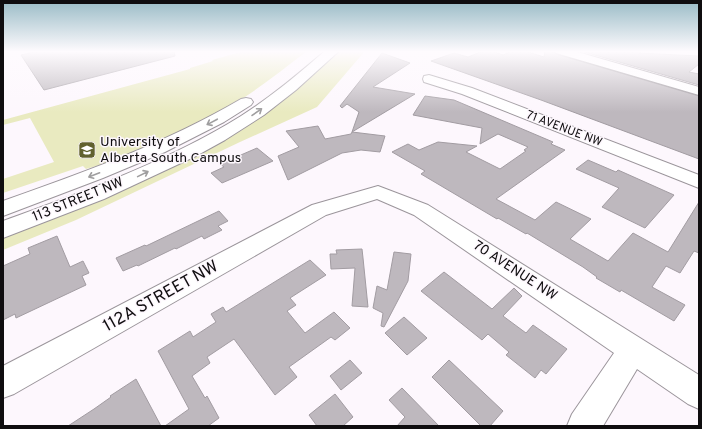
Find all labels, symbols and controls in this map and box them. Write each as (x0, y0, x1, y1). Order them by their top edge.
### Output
street label: 71 AVENUE NW (524, 107, 604, 151)
one-way arrow (252, 108, 263, 116)
one-way arrow (206, 118, 218, 126)
place label: University of Alberta South Campus (100, 134, 241, 167)
school or university icon: University of Alberta South Campus (77, 140, 97, 160)
one-way arrow (137, 170, 149, 177)
one-way arrow (88, 171, 100, 179)
street label: 113 STREET NW (30, 174, 126, 226)
street label: 70 AVENUE NW (470, 238, 560, 305)
street label: 112A STREET NW (99, 256, 223, 338)

